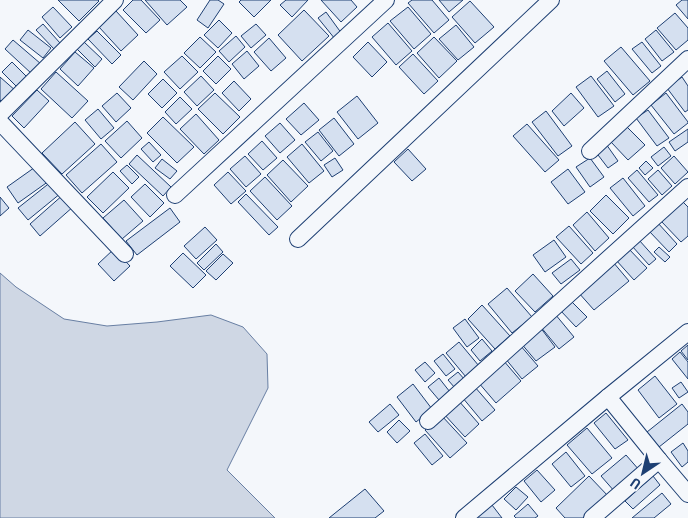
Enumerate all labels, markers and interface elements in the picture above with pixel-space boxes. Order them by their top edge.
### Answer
north arrow [618,448,668,498]
text: U [627,474,644,494]

